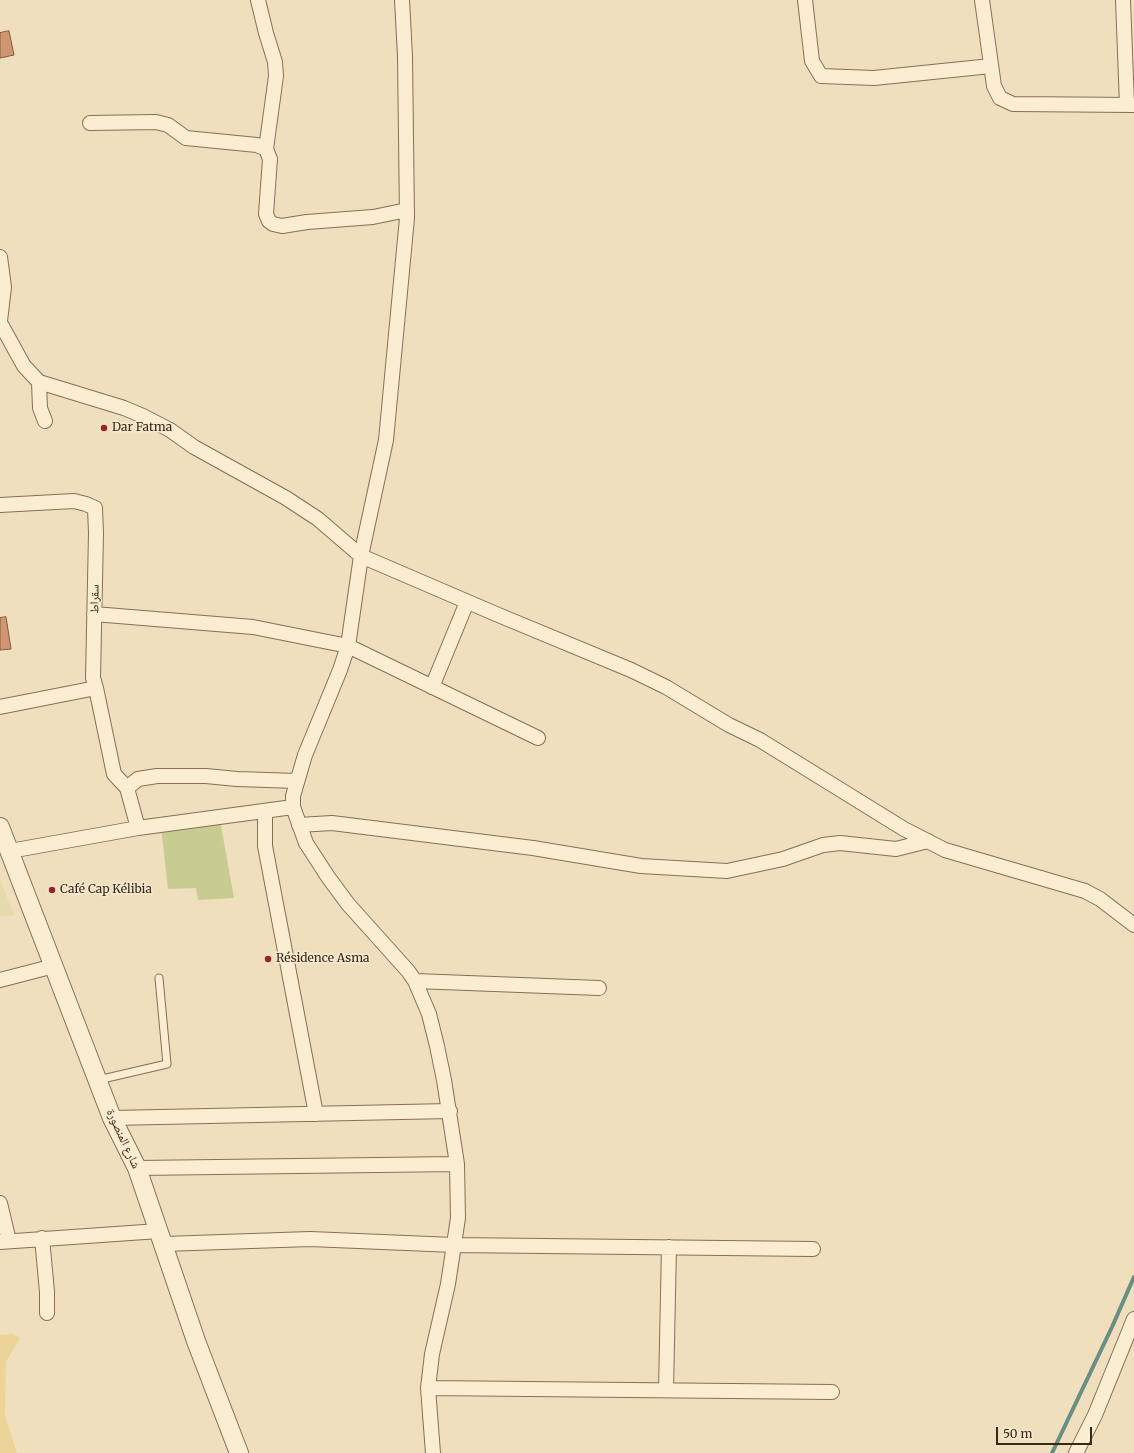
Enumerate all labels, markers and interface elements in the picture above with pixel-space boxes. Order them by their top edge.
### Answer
place label: Dar Fatma [112,421,172,435]
marker: Dar Fatma [99,423,109,433]
street label: سقراط [88,584,102,614]
place label: Café Cap Kélibia [60,883,152,897]
marker: Café Cap Kélibia [47,885,57,895]
place label: Résidence Asma [276,952,369,966]
marker: Résidence Asma [263,954,273,964]
street label: شارع المنصورة [103,1107,143,1171]
scale bar [998,1419,1094,1445]
text: 50 m [1003,1426,1032,1441]

